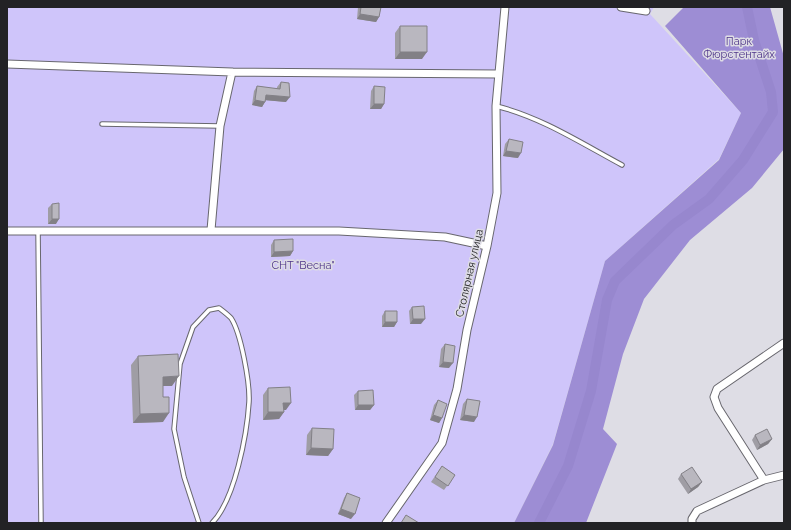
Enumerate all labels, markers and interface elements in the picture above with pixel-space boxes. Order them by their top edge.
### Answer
park label: Парк Фюрстентайх [703,35,775,61]
street label: Столярная улица [453,228,486,318]
park label: СНТ "Весна" [271,259,335,272]

